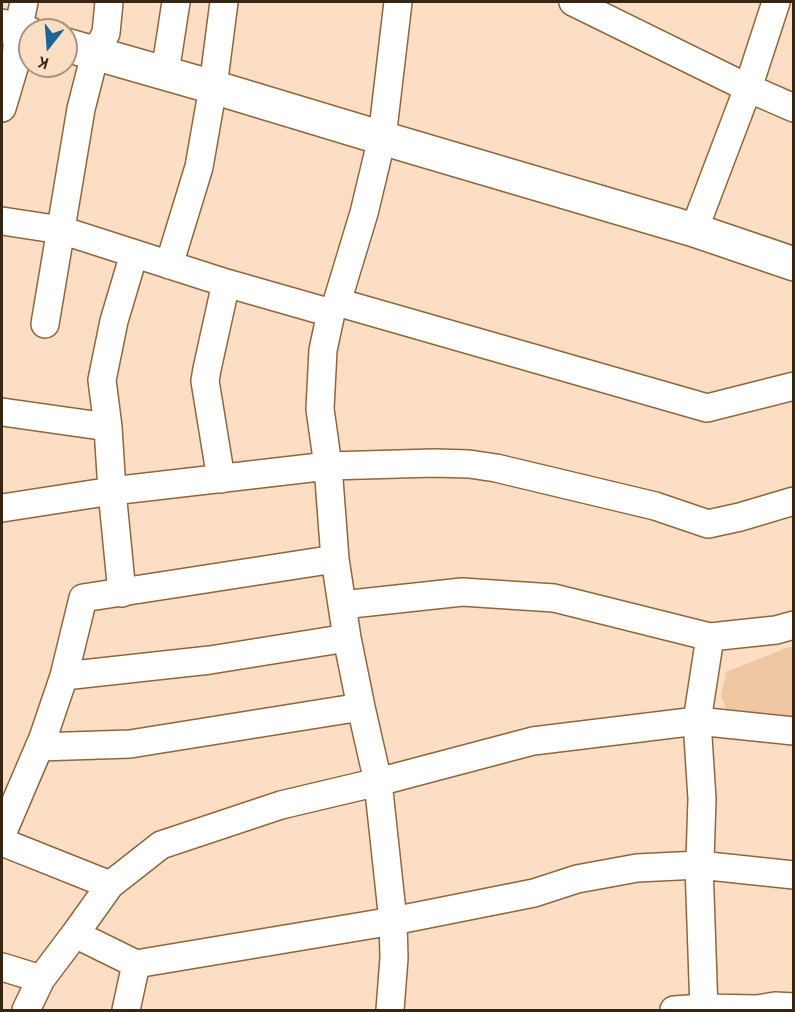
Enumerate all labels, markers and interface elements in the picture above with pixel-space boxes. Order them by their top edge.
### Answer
north arrow [18,18,78,78]
text: K [36,51,51,75]

